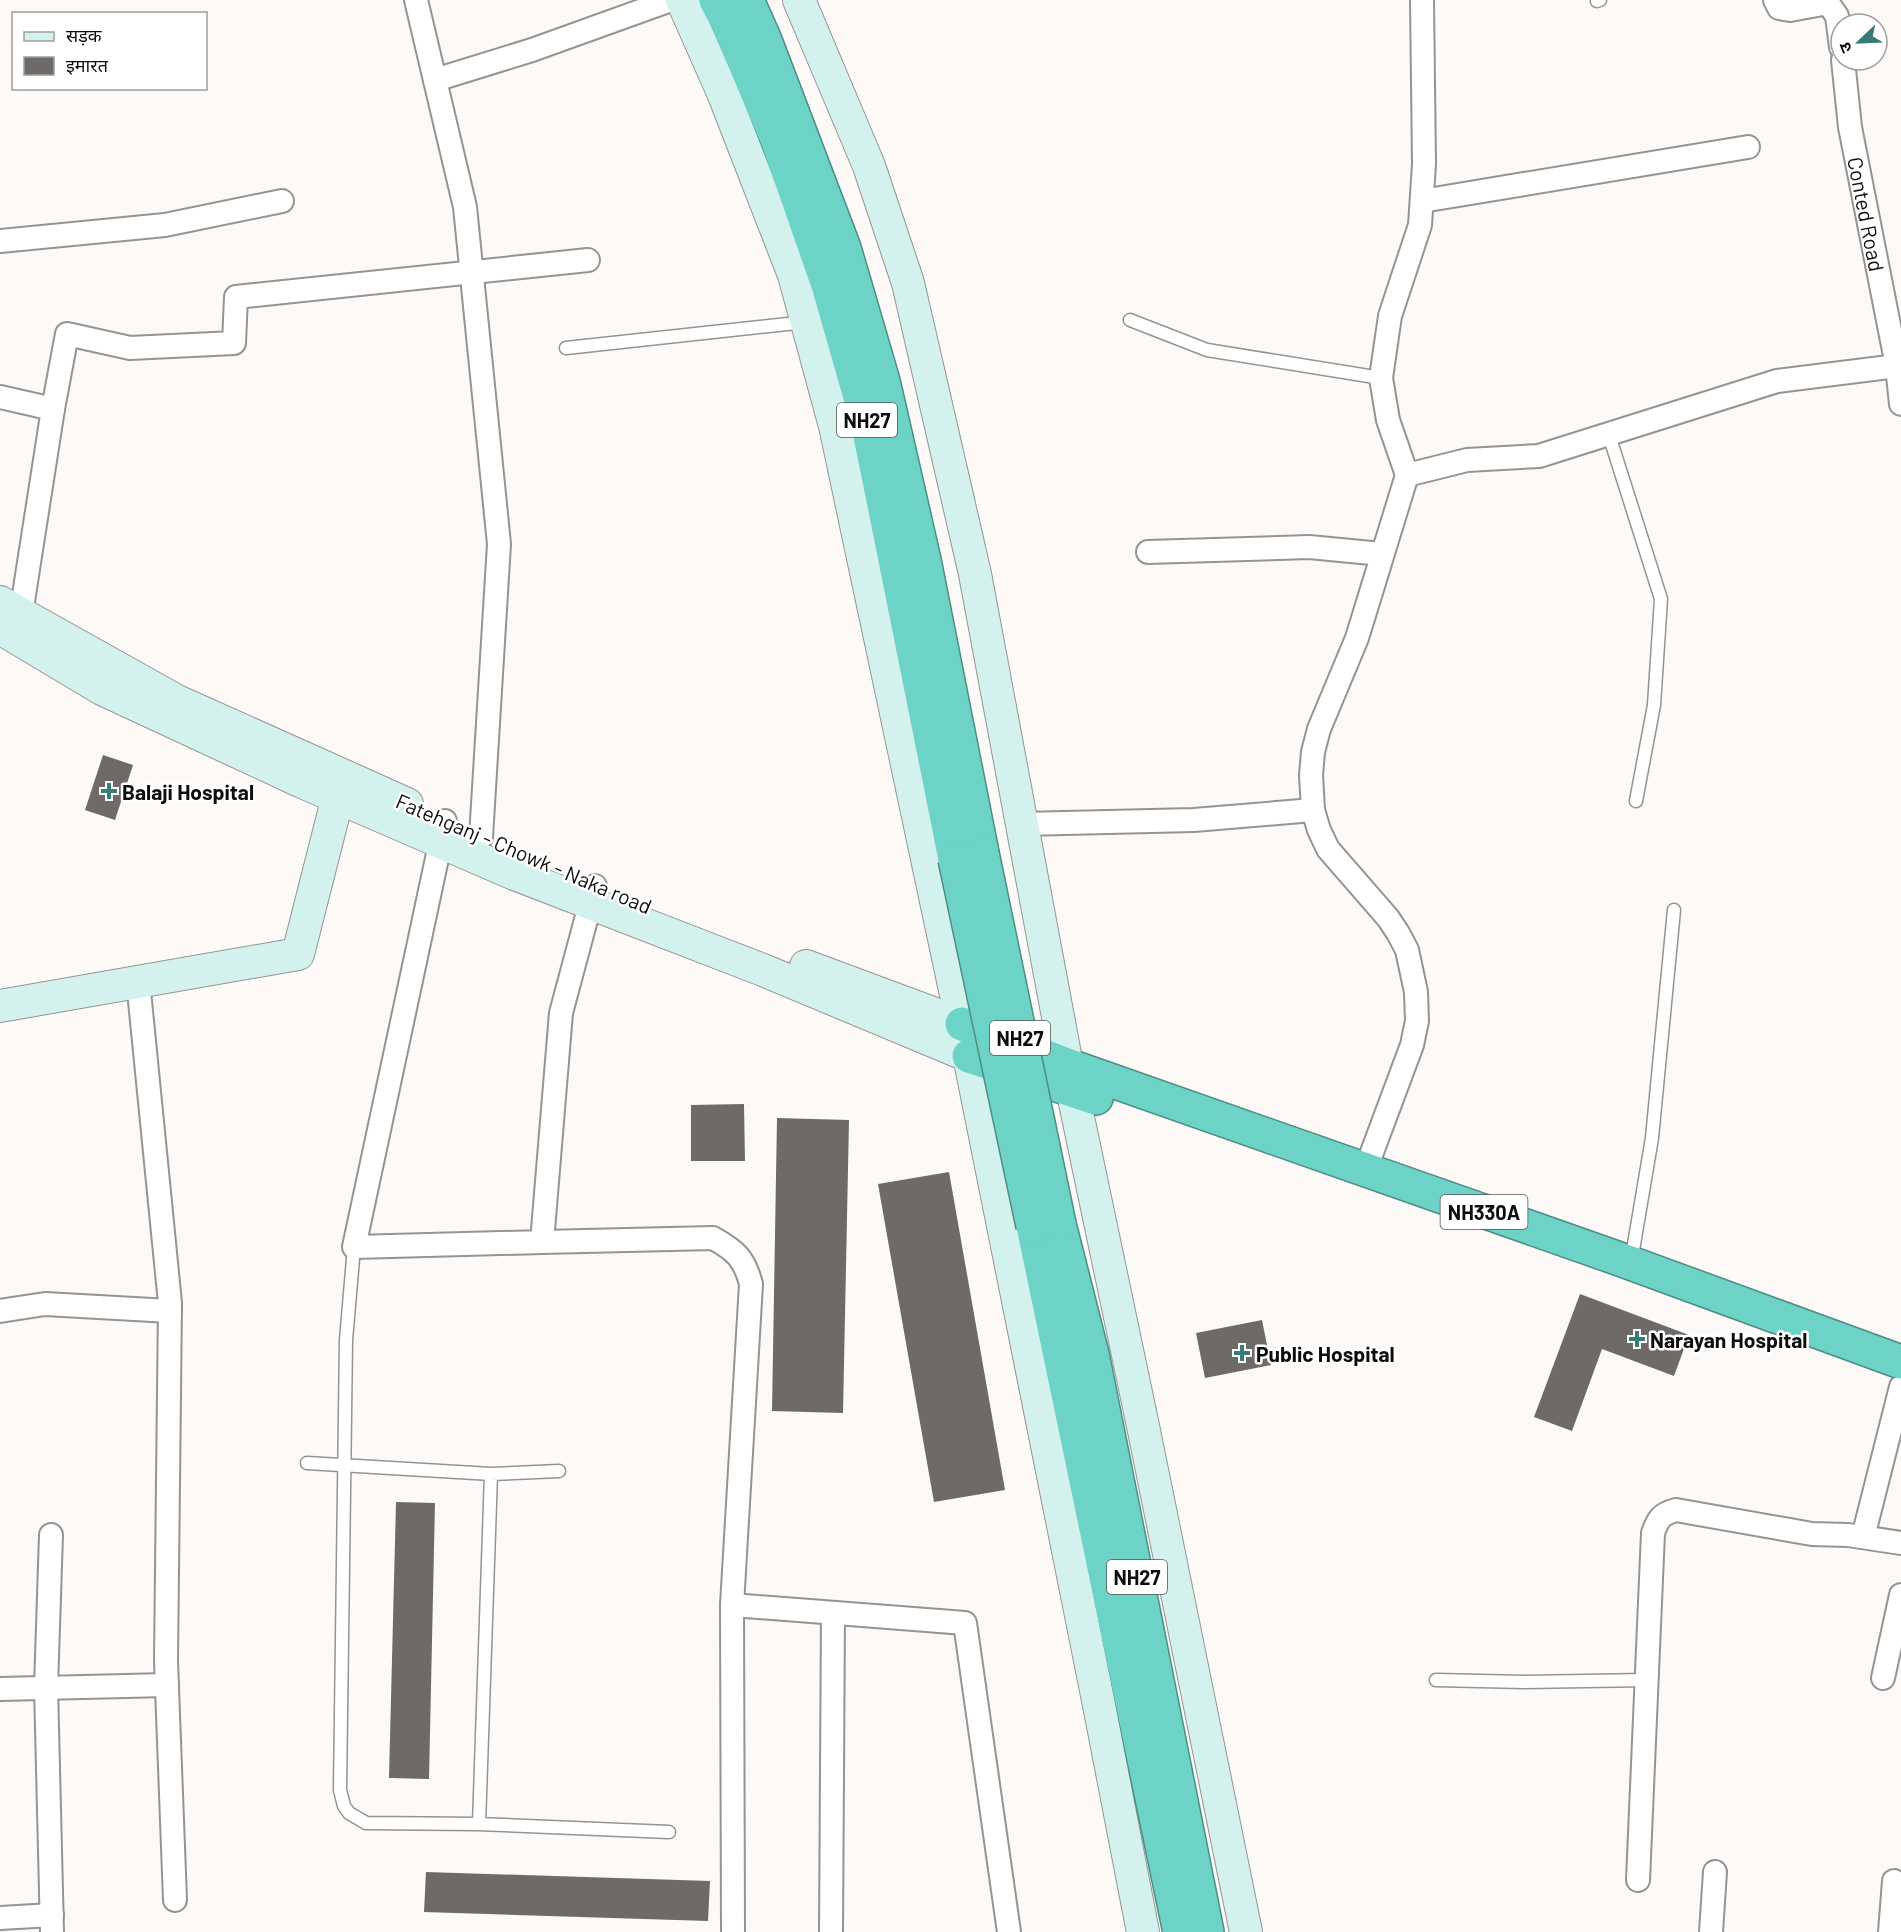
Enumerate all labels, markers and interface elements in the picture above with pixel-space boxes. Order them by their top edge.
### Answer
legend [12,12,207,90]
north arrow [1829,12,1889,72]
text: सड़क [66,24,103,46]
text: उ [1834,39,1855,56]
text: इमारत [66,54,109,76]
street label: Conted Road [1844,155,1891,273]
road number: NH27 [837,403,897,437]
place label: Balaji Hospital [122,779,254,804]
marker: Balaji Hospital [100,782,118,800]
street label: Fatehganj - Chowk - Naka road [392,788,656,918]
road number: NH27 [990,1021,1050,1055]
road number: NH330A [1440,1195,1528,1229]
place label: Narayan Hospital [1650,1327,1807,1352]
marker: Narayan Hospital [1628,1330,1646,1348]
place label: Public Hospital [1256,1341,1395,1366]
marker: Public Hospital [1233,1344,1251,1362]
road number: NH27 [1107,1560,1167,1594]

